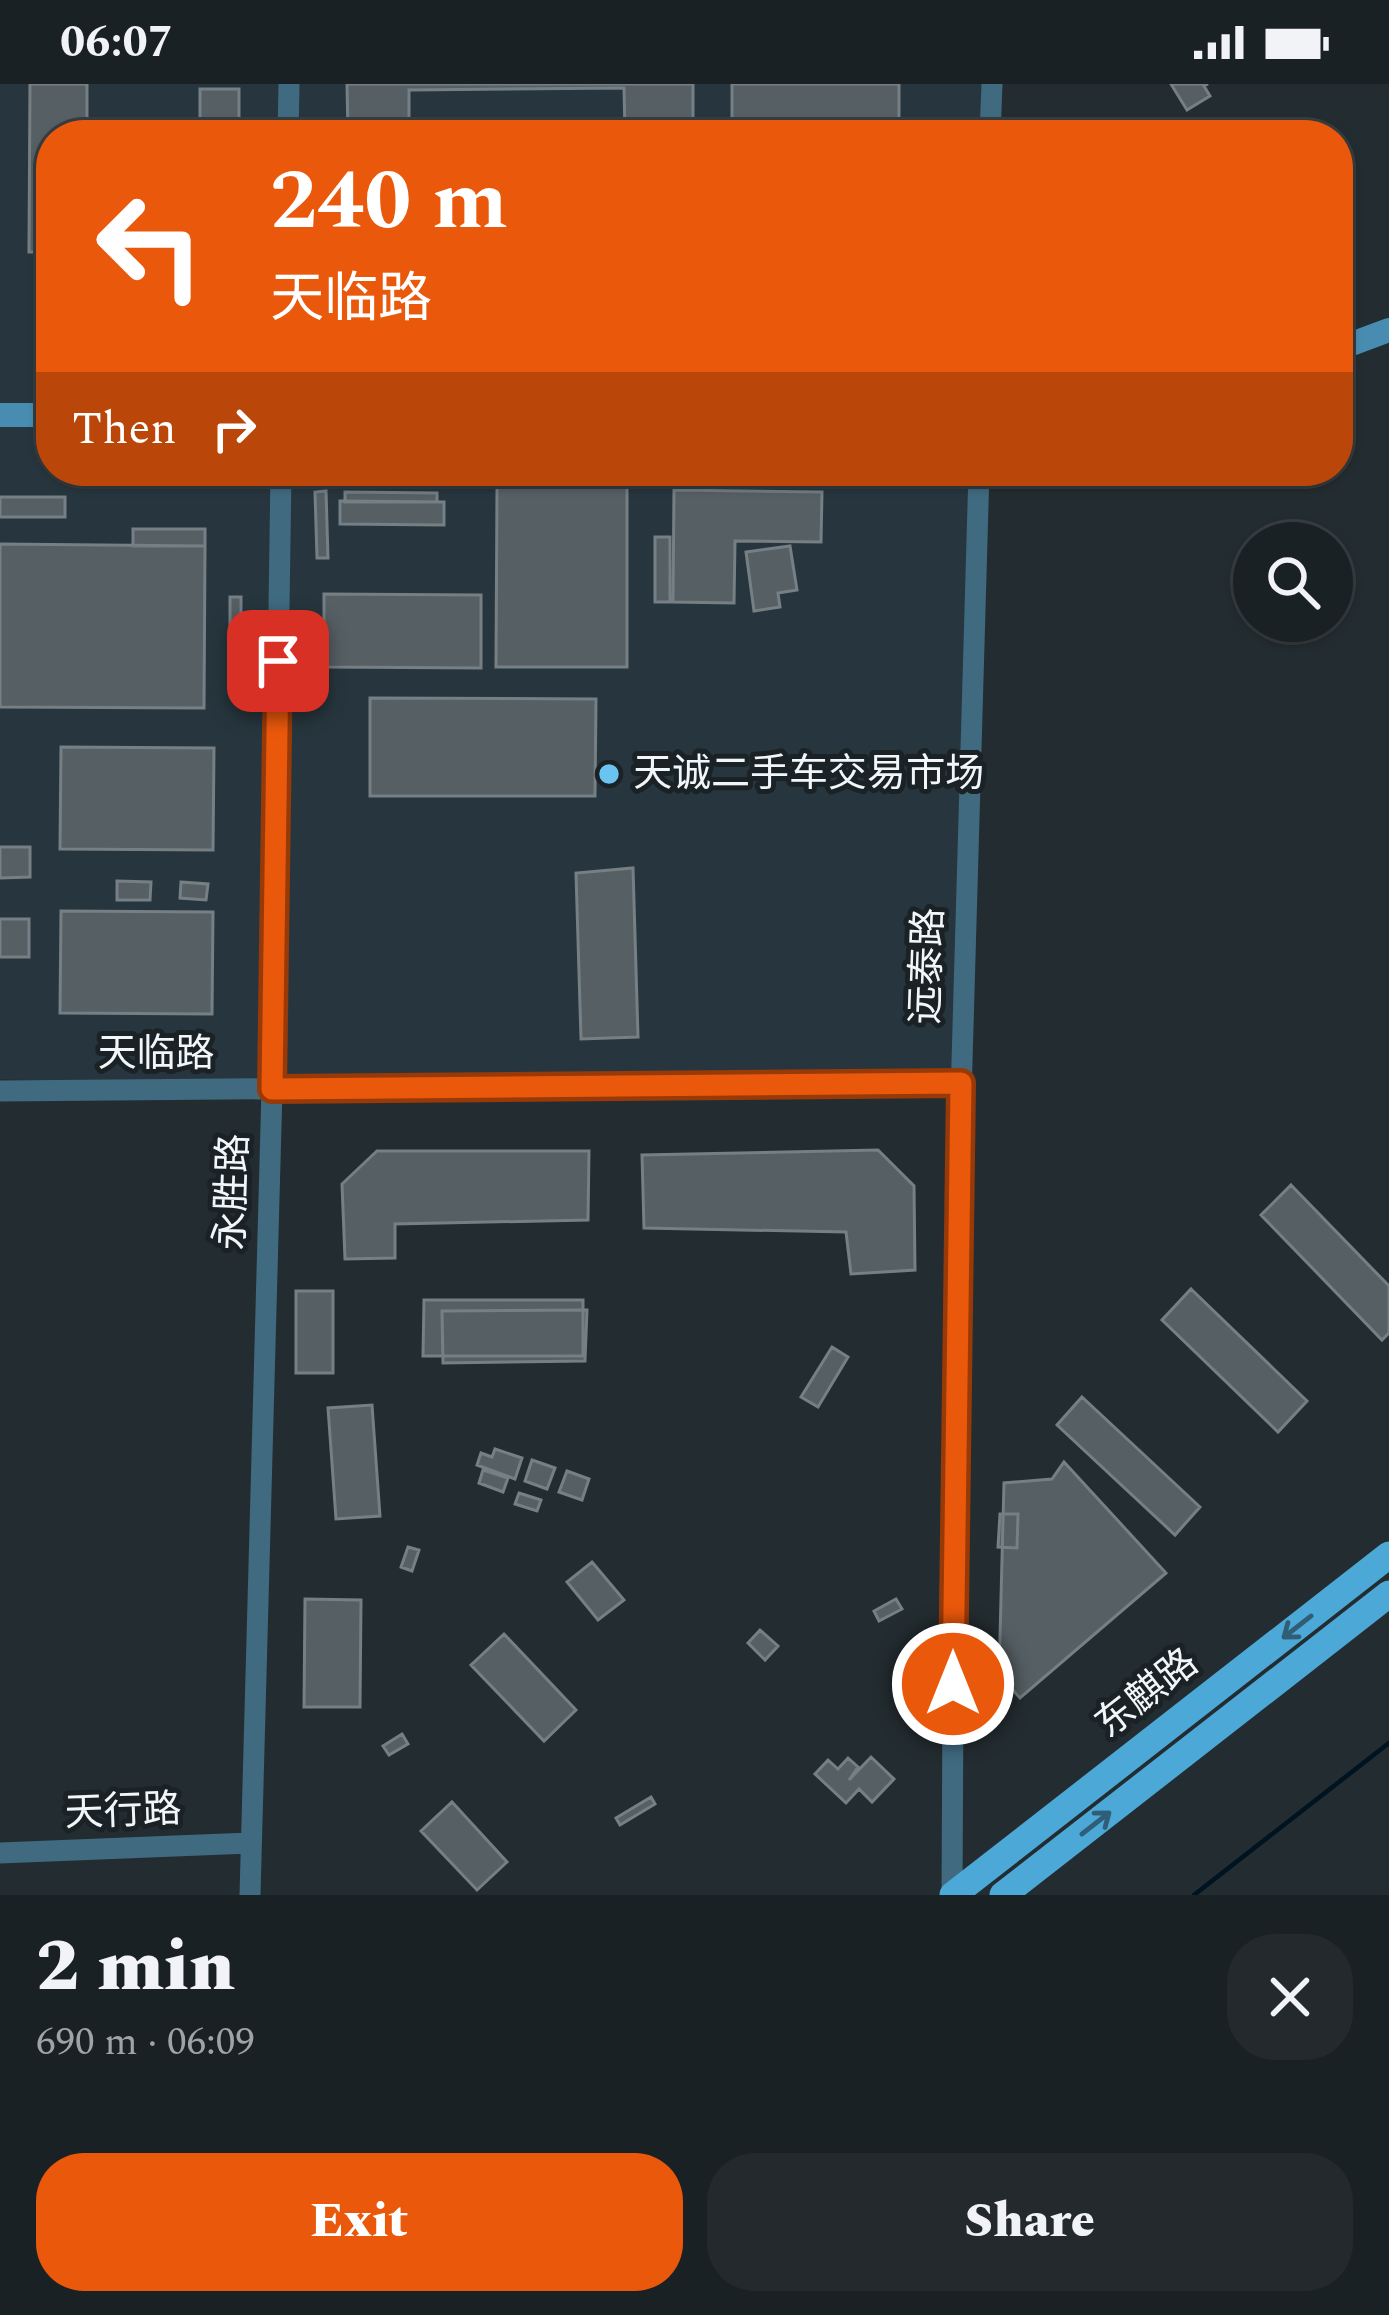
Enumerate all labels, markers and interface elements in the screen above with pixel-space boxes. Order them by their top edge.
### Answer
text: 06:07 [60,8,173,77]
text: 240 m [270,138,508,266]
icon: left [72,168,228,324]
text: 天临路 [270,259,432,341]
text: Then [72,395,177,464]
icon: right [201,396,267,462]
map controls [1233,522,1353,642]
button: search [1233,522,1353,642]
pin [227,610,329,712]
icon: arrive [245,628,311,694]
place label: 天诚二手车交易市场 [633,745,984,804]
marker: 天诚二手车交易市场 [596,761,622,787]
street label: 远泰路 [896,906,960,1026]
street label: 天临路 [97,1025,215,1084]
street label: 永胜路 [201,1132,265,1252]
one-way arrow [1281,1613,1313,1640]
position arrow [890,1621,1016,1747]
street label: 东麒路 [1083,1635,1211,1753]
street label: 天行路 [63,1780,183,1844]
one-way arrow [1079,1810,1111,1837]
text: 2 min [36,1913,235,2022]
button: close [1227,1934,1353,2060]
text: 690 m · 06:09 [36,2013,255,2072]
button: Exit [36,2153,683,2291]
button: Share [707,2153,1353,2291]

